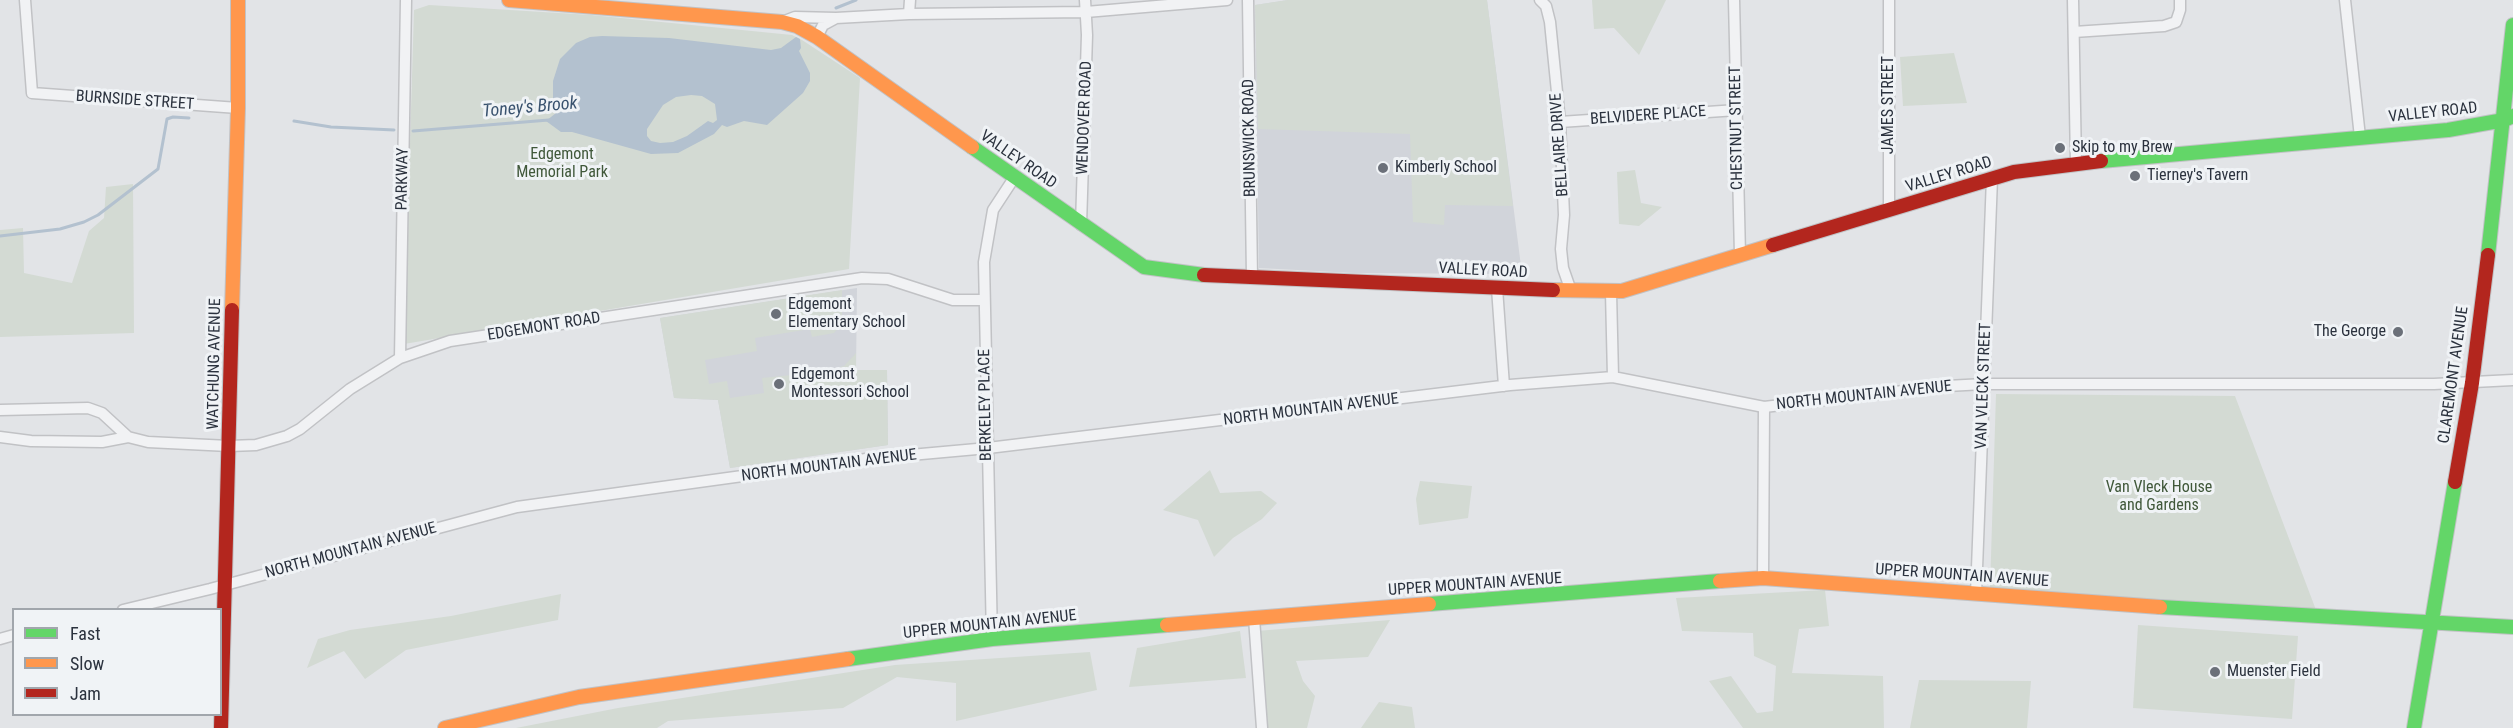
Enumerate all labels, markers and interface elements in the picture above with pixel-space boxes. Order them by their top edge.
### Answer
street label: JAMES STREET [1879,56,1899,154]
street label: WENDOVER ROAD [1073,61,1097,175]
street label: CHESTNUT STREET [1726,66,1748,190]
street label: BRUNSWICK ROAD [1239,79,1261,197]
street label: BURNSIDE STREET [75,87,195,115]
street label: BELLAIRE DRIVE [1547,92,1573,198]
water label: Toney's Brook [482,93,578,123]
street label: VALLEY ROAD [2388,99,2478,127]
street label: BELVIDERE PLACE [1590,102,1706,130]
street label: VALLEY ROAD [976,127,1060,193]
place label: Skip to my Brew [2072,138,2173,158]
marker: Skip to my Brew [2053,141,2067,155]
park label: Edgemont Memorial Park [516,145,608,183]
street label: PARKWAY [393,147,413,211]
street label: VALLEY ROAD [1904,153,1994,197]
place label: Kimberly School [1395,158,1497,178]
marker: Kimberly School [1376,161,1390,175]
place label: Tierney's Tavern [2147,166,2248,186]
marker: Tierney's Tavern [2128,169,2142,183]
street label: VALLEY ROAD [1438,259,1528,283]
place label: Edgemont Elementary School [788,295,905,333]
street label: WATCHUNG AVENUE [204,298,226,430]
street label: CLAREMONT AVENUE [2435,305,2473,445]
marker: Edgemont Elementary School [769,307,783,321]
street label: EDGEMONT ROAD [486,309,602,345]
street label: VAN VLECK STREET [1972,322,1996,450]
place label: The George [2314,322,2386,342]
marker: The George [2391,325,2405,339]
street label: BERKELEY PLACE [975,349,997,461]
place label: Edgemont Montessori School [791,365,909,403]
marker: Edgemont Montessori School [772,377,786,391]
street label: NORTH MOUNTAIN AVENUE [1775,377,1953,415]
street label: NORTH MOUNTAIN AVENUE [1222,390,1400,430]
street label: NORTH MOUNTAIN AVENUE [740,446,918,486]
park label: Van Vleck House and Gardens [2106,478,2212,516]
street label: NORTH MOUNTAIN AVENUE [263,519,439,583]
street label: UPPER MOUNTAIN AVENUE [1875,560,2049,592]
street label: UPPER MOUNTAIN AVENUE [1388,569,1562,601]
street label: UPPER MOUNTAIN AVENUE [902,606,1078,644]
legend [12,608,222,716]
text: Fast [70,623,101,644]
text: Slow [70,653,104,674]
place label: Muenster Field [2227,662,2321,682]
marker: Muenster Field [2208,665,2222,679]
text: Jam [70,683,101,704]

